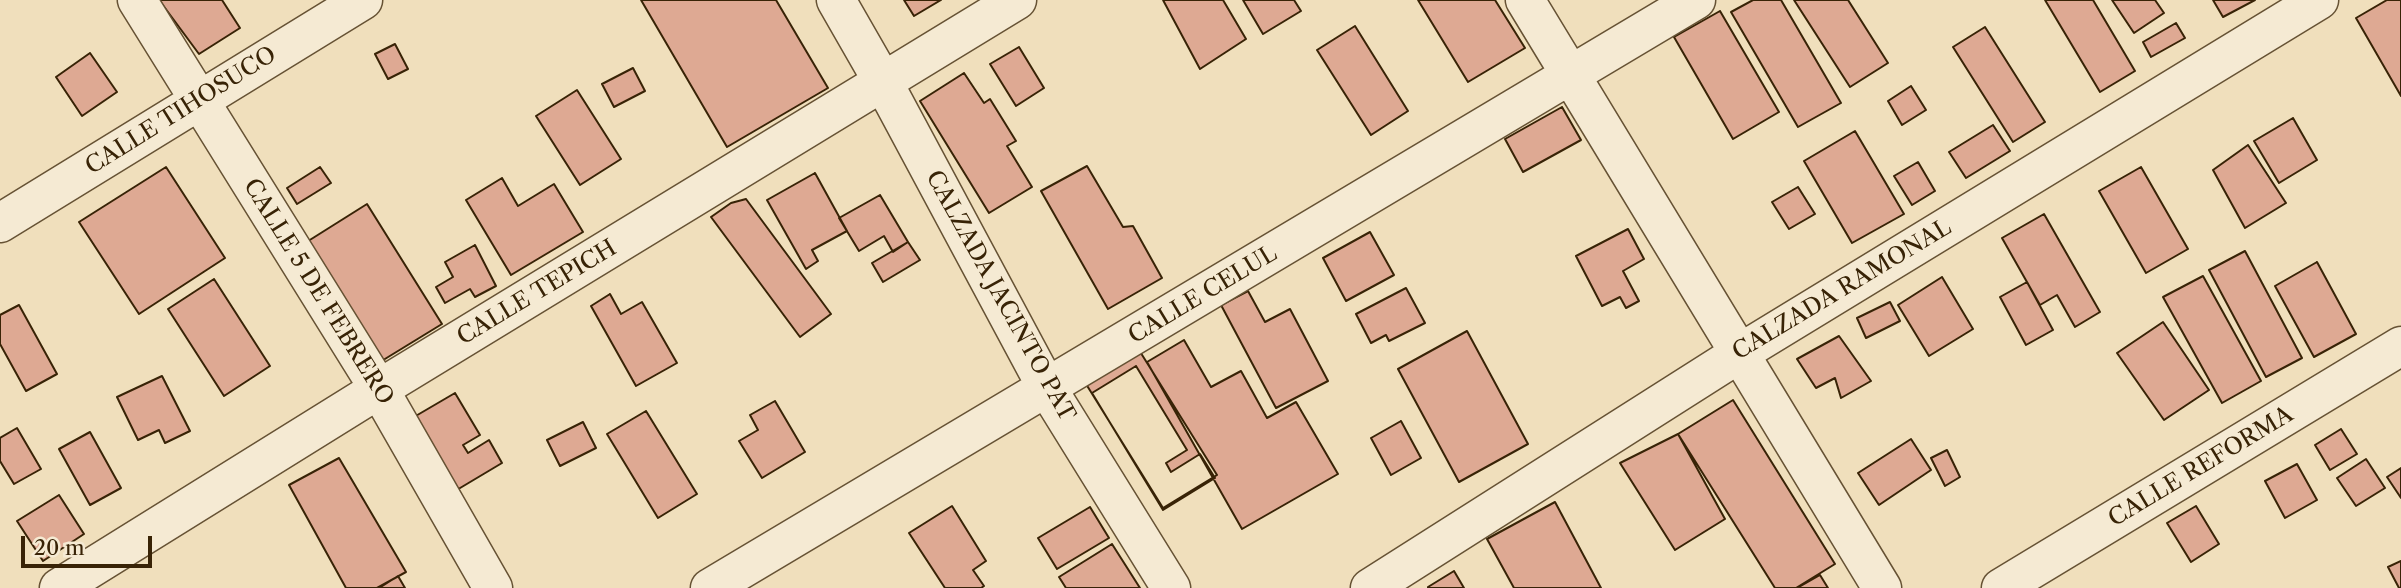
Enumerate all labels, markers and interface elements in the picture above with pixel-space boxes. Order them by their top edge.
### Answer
street label: CALLE TIHOSUCO [81,41,281,181]
street label: CALZADA JACINTO PAT [919,166,1081,426]
street label: CALLE 5 DE FEBRERO [237,174,399,410]
street label: CALZADA RAMONAL [1728,214,1956,366]
street label: CALLE TEPICH [452,235,622,351]
street label: CALLE CELUL [1124,240,1282,350]
street label: CALLE REFORMA [2104,401,2298,533]
scale bar [24,522,156,566]
text: 20 m [34,535,85,560]

